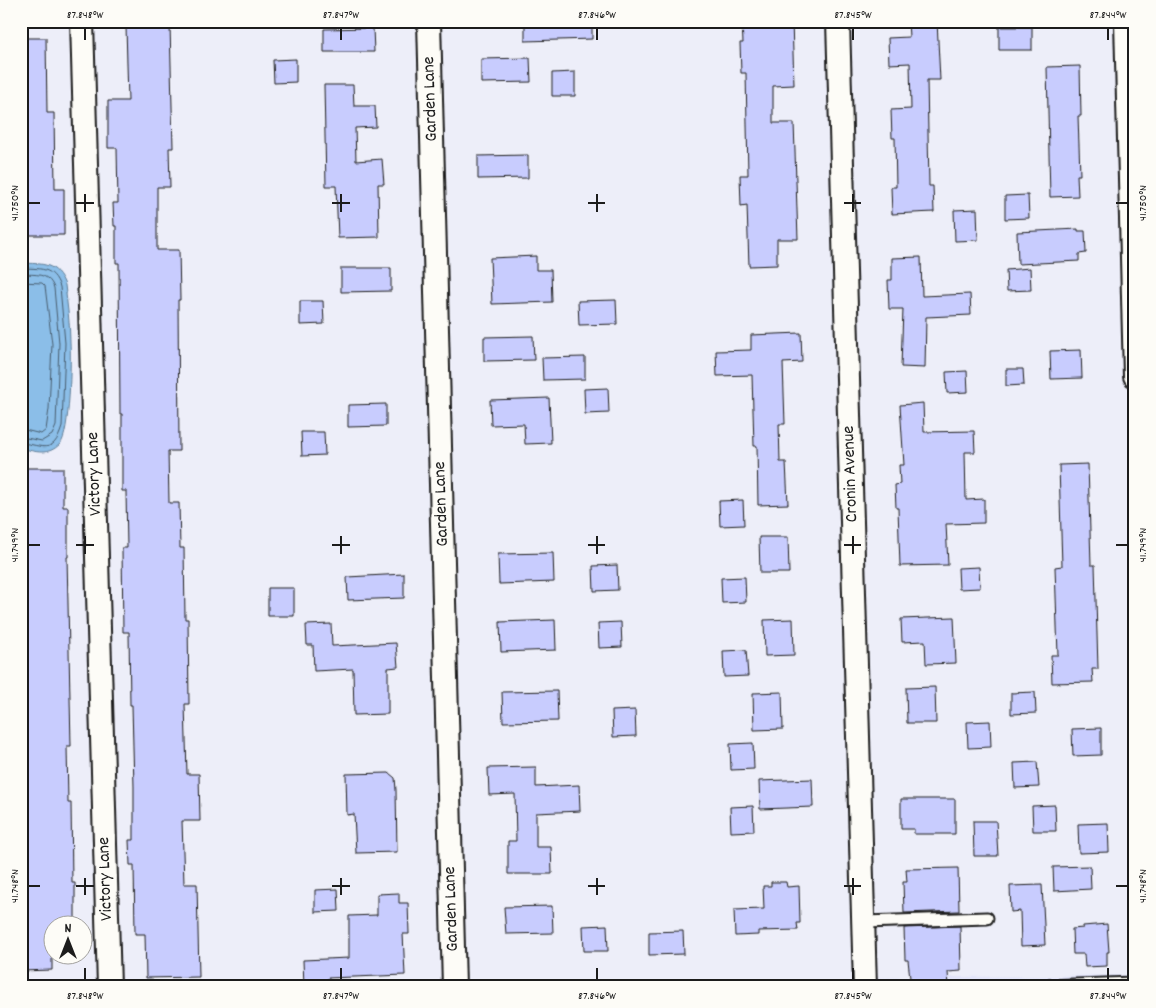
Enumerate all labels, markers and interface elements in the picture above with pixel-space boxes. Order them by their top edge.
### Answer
text: 87.848°W [67,7,103,24]
text: 87.847°W [323,7,359,24]
text: 87.846°W [578,7,616,24]
text: 87.845°W [834,7,872,24]
text: 87.844°W [1090,7,1127,24]
street label: Garden Lane [417,56,445,142]
text: 41.750°N [7,185,24,221]
text: 41.750°N [1135,185,1152,221]
street label: Cronin Avenue [837,425,865,523]
street label: Victory Lane [81,432,109,516]
street label: Garden Lane [428,461,456,547]
text: 41.749°N [7,528,24,562]
text: 41.749°N [1135,528,1152,562]
street label: Victory Lane [92,837,120,921]
street label: Garden Lane [438,866,466,952]
text: 41.748°N [7,869,24,903]
text: 41.748°N [1135,869,1152,903]
north arrow [42,916,92,966]
text: N [65,919,72,939]
text: 87.848°W [67,988,103,1005]
text: 87.847°W [323,988,359,1005]
text: 87.846°W [578,988,616,1005]
text: 87.845°W [834,988,872,1005]
text: 87.844°W [1090,988,1127,1005]

